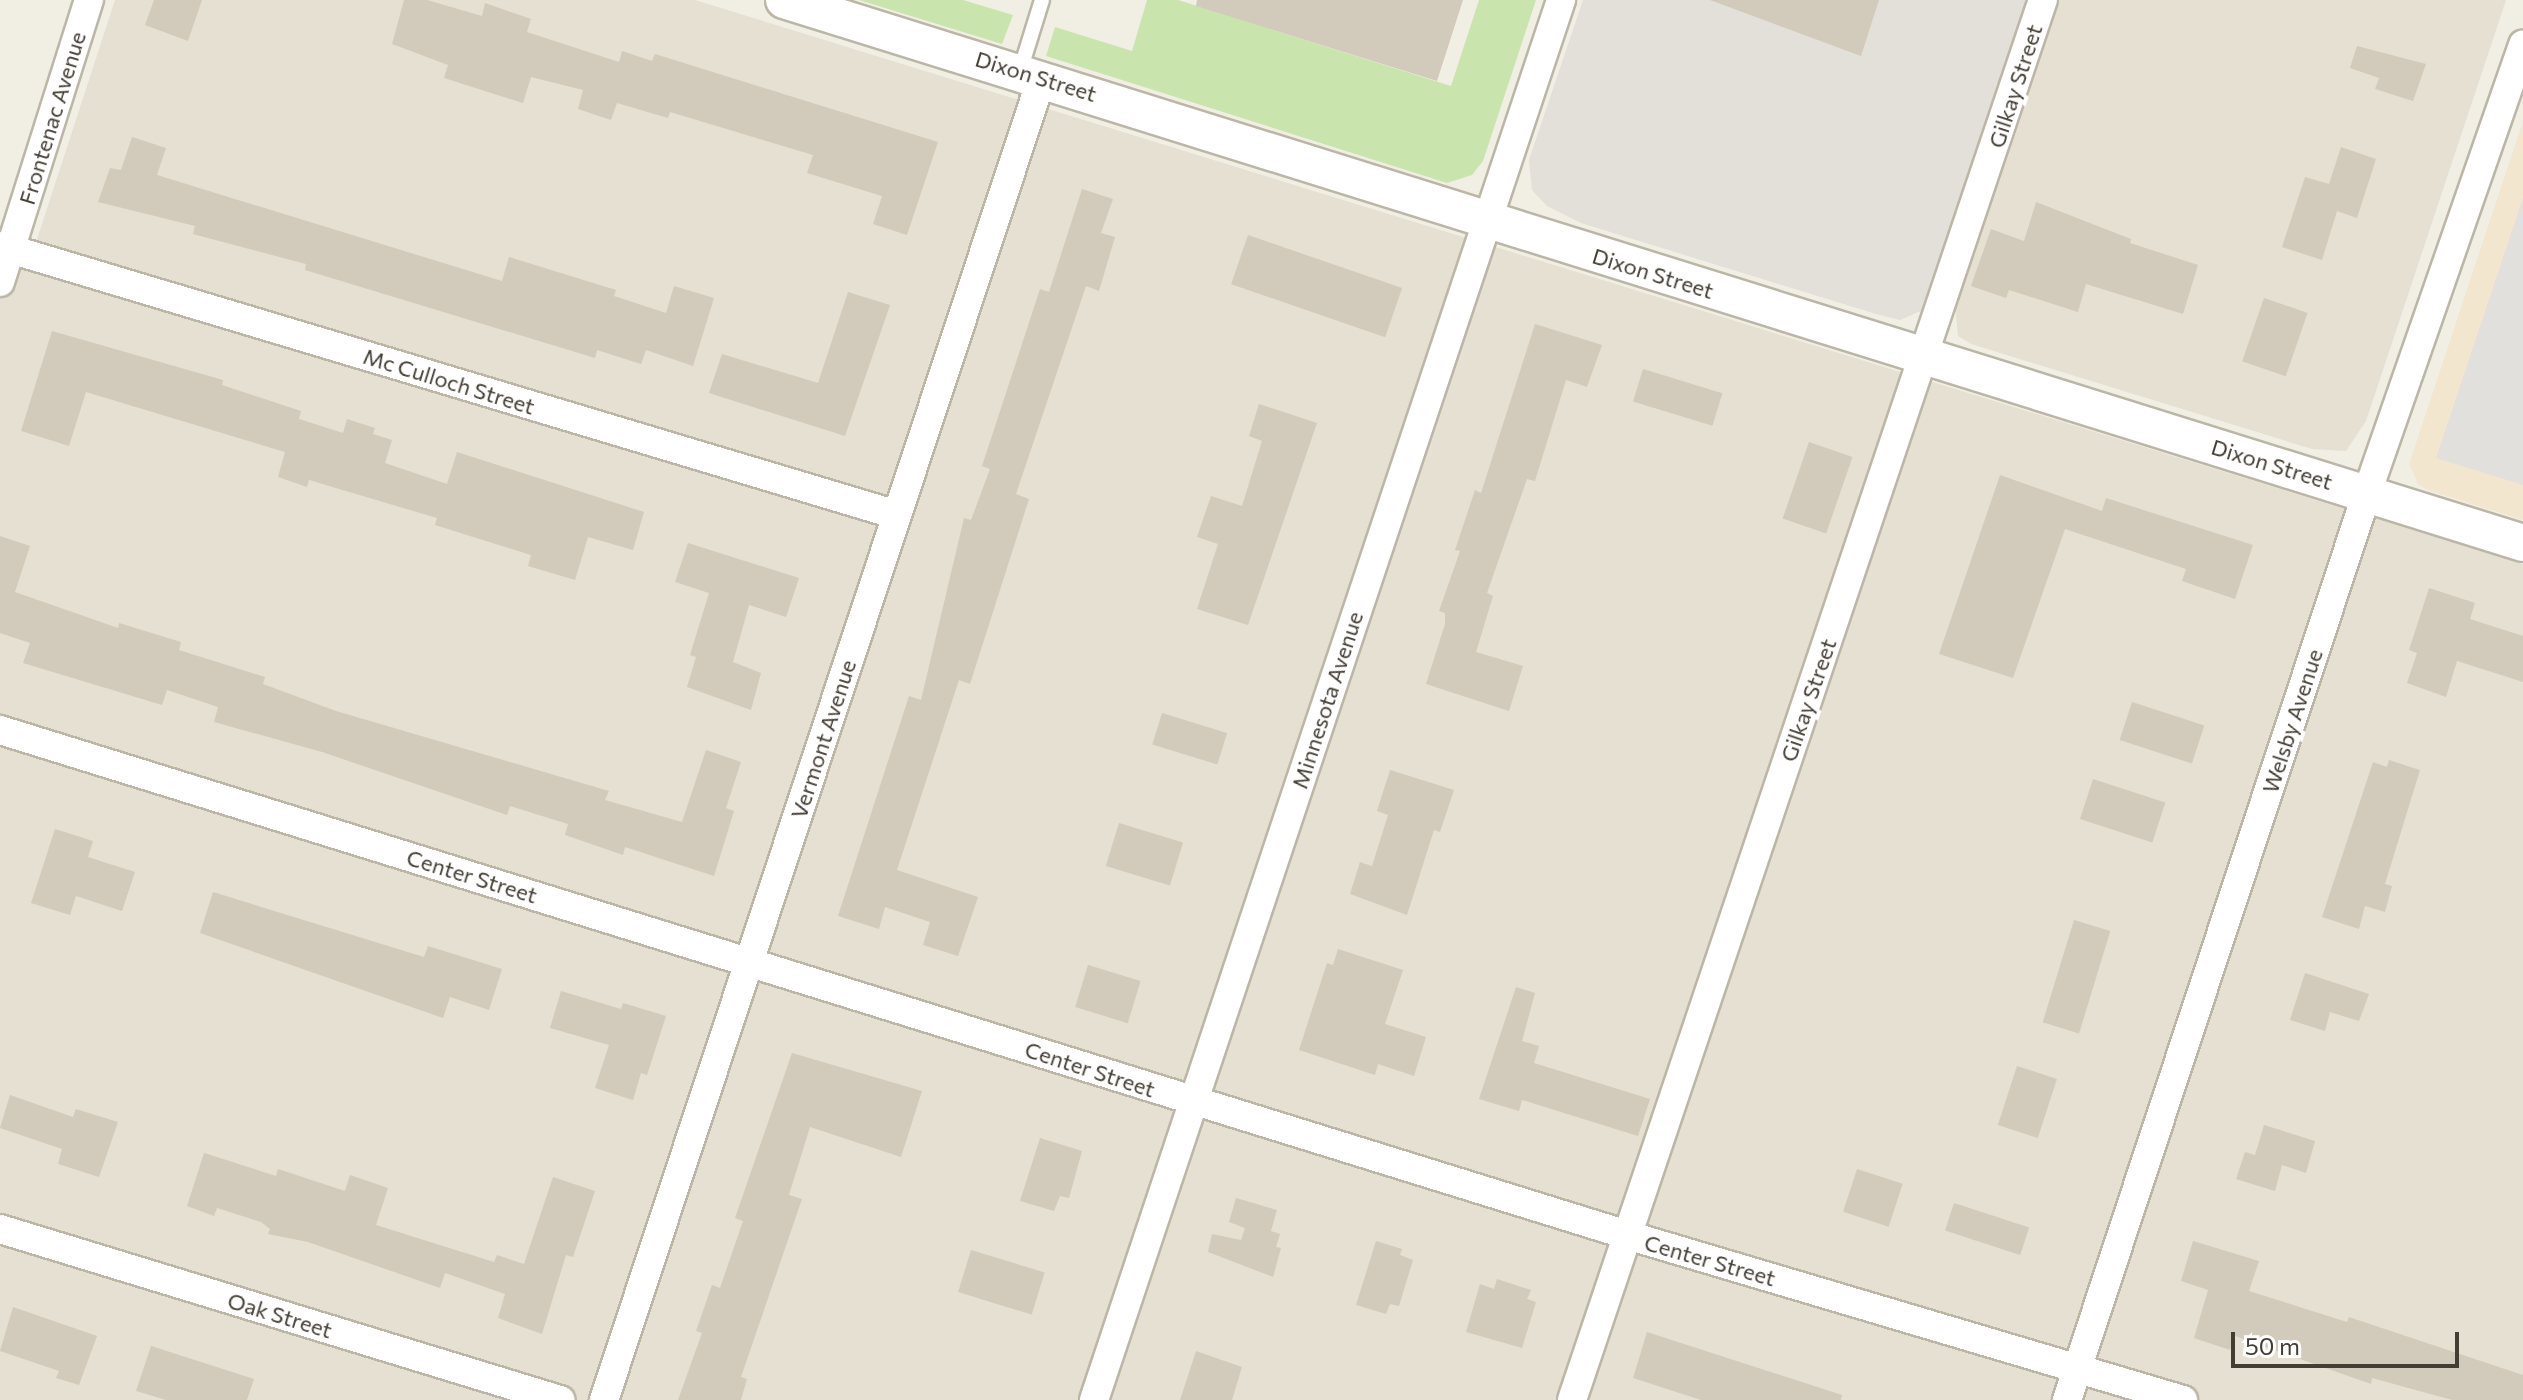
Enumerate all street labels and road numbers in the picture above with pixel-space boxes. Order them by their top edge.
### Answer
street label: Gilkay Street [1983,21,2047,151]
street label: Frontenac Avenue [13,28,91,208]
street label: Dixon Street [972,45,1100,107]
street label: Dixon Street [1589,242,1717,304]
street label: Mc Culloch Street [360,342,538,420]
street label: Dixon Street [2208,433,2336,495]
street label: Minnesota Avenue [1286,608,1368,792]
street label: Gilkay Street [1775,635,1841,765]
street label: Welsby Avenue [2256,646,2328,796]
street label: Vermont Avenue [785,656,861,822]
street label: Center Street [404,844,540,908]
street label: Center Street [1022,1036,1158,1102]
street label: Center Street [1642,1229,1778,1291]
street label: Oak Street [225,1287,335,1343]

